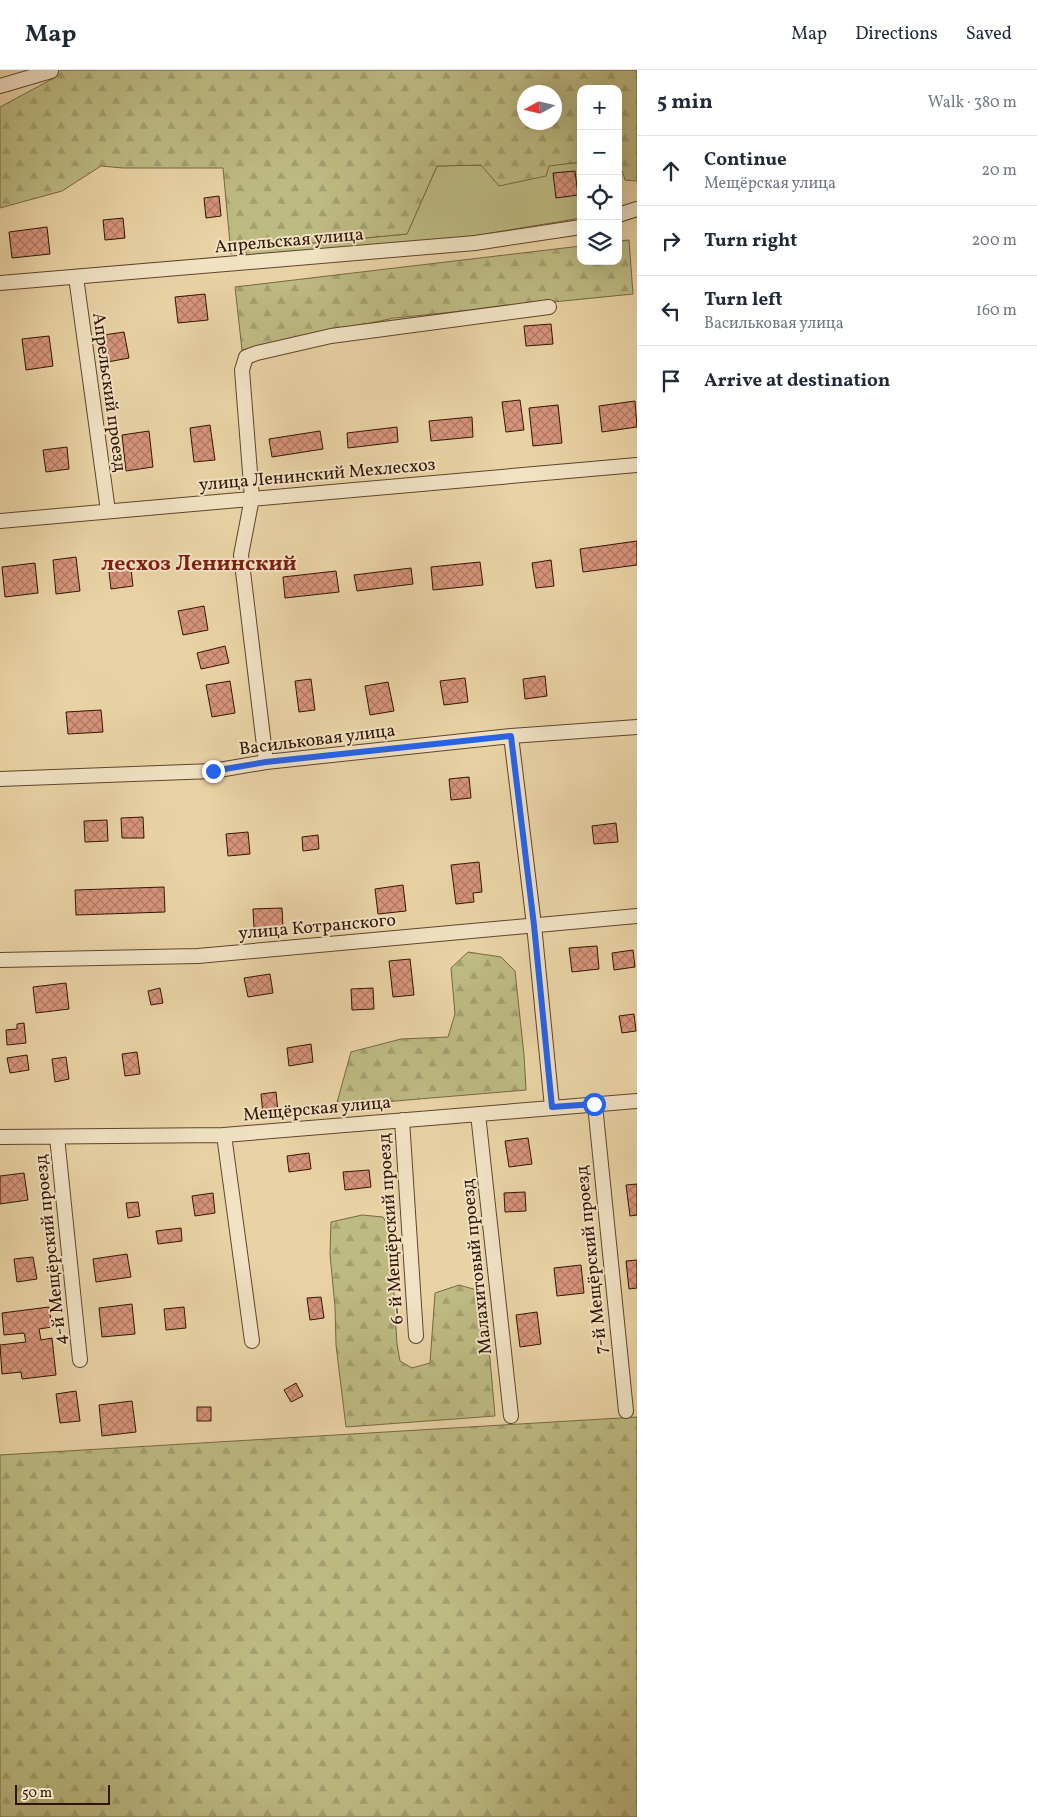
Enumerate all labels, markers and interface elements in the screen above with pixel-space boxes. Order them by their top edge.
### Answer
text: Map [25,18,76,52]
text: Map [791,22,827,47]
text: Directions [855,22,938,47]
text: Saved [966,22,1012,47]
north arrow [517,85,562,130]
map controls [577,85,622,265]
button: + [577,85,622,130]
text: 5 min [657,88,713,117]
text: Walk · 380 m [928,92,1017,114]
button: − [577,130,622,175]
text: Continue [704,147,787,173]
icon: ahead [657,157,685,185]
text: 20 m [982,160,1017,182]
text: Мещёрская улица [704,173,836,195]
button: locate [577,175,622,220]
button: layers [577,220,622,265]
street label: Апрельская улица [213,223,365,260]
icon: right [657,227,685,255]
text: Turn right [704,228,797,254]
text: 200 m [972,230,1017,252]
text: Turn left [704,287,783,313]
icon: left [657,297,685,325]
text: 160 m [976,300,1017,322]
street label: Апрельский проезд [85,311,132,473]
text: Васильковая улица [704,313,844,335]
icon: arrive [657,367,685,395]
text: Arrive at destination [704,368,890,394]
street label: улица Ленинский Мехлесхоз [198,453,437,498]
district label: лесхоз Ленинский [101,549,297,580]
street label: Васильковая улица [238,718,397,762]
route end [202,760,225,783]
street label: улица Котранского [237,908,397,947]
street label: Мещёрская улица [242,1091,392,1128]
route start [583,1093,606,1116]
street label: 6-й Мещёрский проезд [372,1133,411,1325]
street label: 4-й Мещёрский проезд [29,1153,74,1346]
street label: 7-й Мещёрский проезд [570,1164,615,1355]
street label: Малахитовый проезд [456,1178,499,1356]
scale bar [15,1782,110,1805]
text: 50 m [22,1784,52,1803]

